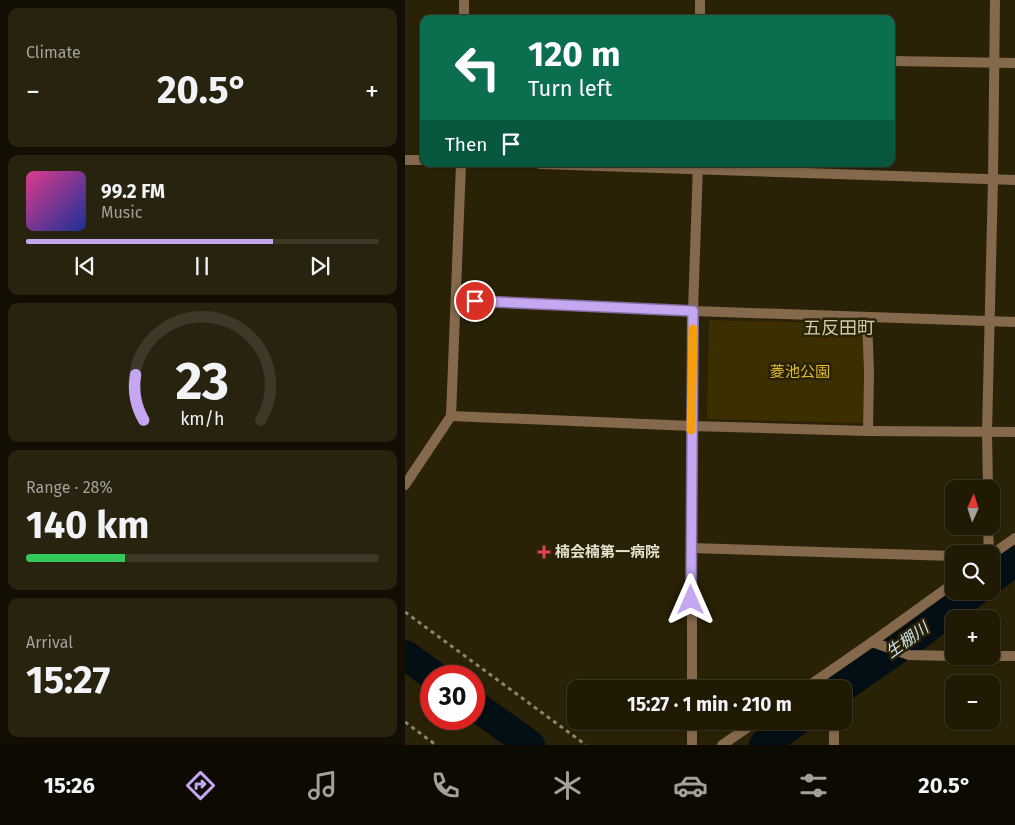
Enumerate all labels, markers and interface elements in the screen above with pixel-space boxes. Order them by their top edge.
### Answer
text: 120 m [528,33,621,75]
icon: left [445,35,510,100]
text: Climate [26,43,81,62]
text: 20.5° [157,67,248,113]
text: − [26,75,40,108]
text: + [365,75,379,108]
text: Turn left [528,75,612,102]
icon: arrive [497,130,525,158]
text: Then [445,133,487,156]
text: 99.2 FM [101,180,165,203]
text: Music [101,203,142,222]
icon: previous [71,252,99,280]
icon: pause [188,252,216,280]
icon: next [306,252,334,280]
pin [454,280,496,322]
icon: arrive [461,287,489,315]
district label: 五反田町 [803,317,875,339]
text: 23 [176,350,229,413]
park label: 菱池公園 [770,363,830,381]
text: km/h [180,408,225,430]
text: Range · 28% [26,478,113,497]
north arrow [945,480,1000,535]
map controls [945,480,1000,730]
text: 140 km [26,502,149,548]
place label: 楠会楠第一病院 [555,543,660,561]
marker: 楠会楠第一病院 [537,545,551,559]
button: search [945,545,1000,600]
position arrow [664,573,716,625]
button: + [945,610,1000,665]
water label: 生棚川 [882,617,934,662]
text: Arrival [26,633,73,652]
text: 15:27 [26,657,110,703]
speed limit sign: 30 [420,665,485,730]
button: − [945,675,1000,730]
text: 15:27 · 1 min · 210 m [627,693,792,716]
icon: directions [183,768,218,803]
icon: music [305,768,340,803]
icon: phone [428,768,463,803]
icon: climate [550,768,585,803]
icon: car [673,768,708,803]
icon: filters [796,768,831,803]
text: 15:26 [44,772,95,799]
text: 20.5° [918,772,971,799]

